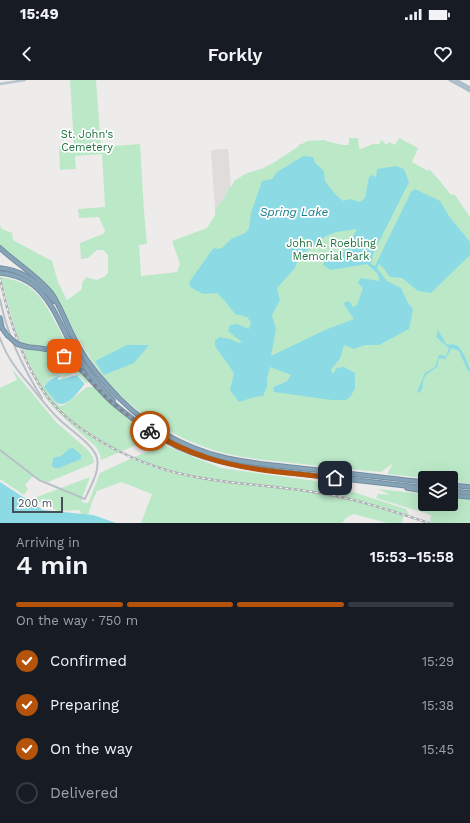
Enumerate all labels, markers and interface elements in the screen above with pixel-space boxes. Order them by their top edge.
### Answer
text: 15:49 [20,5,59,23]
icon: back [16,43,38,65]
icon: heart [432,43,454,65]
text: Forkly [208,44,262,65]
park label: St. John's Cemetery [61,128,113,154]
water label: Spring Lake [260,205,328,219]
park label: John A. Roebling Memorial Park [286,237,376,263]
pin [47,339,81,373]
icon: bag [53,345,75,367]
courier [130,411,170,451]
icon: bike [139,420,161,442]
pin [318,461,352,495]
icon: home [324,467,346,489]
map controls [418,471,458,511]
button: layers [418,471,458,511]
scale bar [12,495,63,514]
text: 200 m [18,497,52,510]
text: Arriving in [16,535,80,550]
text: 15:53–15:58 [370,548,454,566]
text: 4 min [16,550,88,580]
text: On the way · 750 m [16,613,138,628]
icon: check [16,650,38,672]
text: Confirmed [50,652,127,670]
text: 15:29 [422,654,454,669]
icon: check [16,694,38,716]
text: Preparing [50,696,119,714]
text: 15:38 [422,698,454,713]
icon: check [16,738,38,760]
text: On the way [50,740,132,758]
text: 15:45 [422,742,454,757]
text: Delivered [50,784,118,802]

